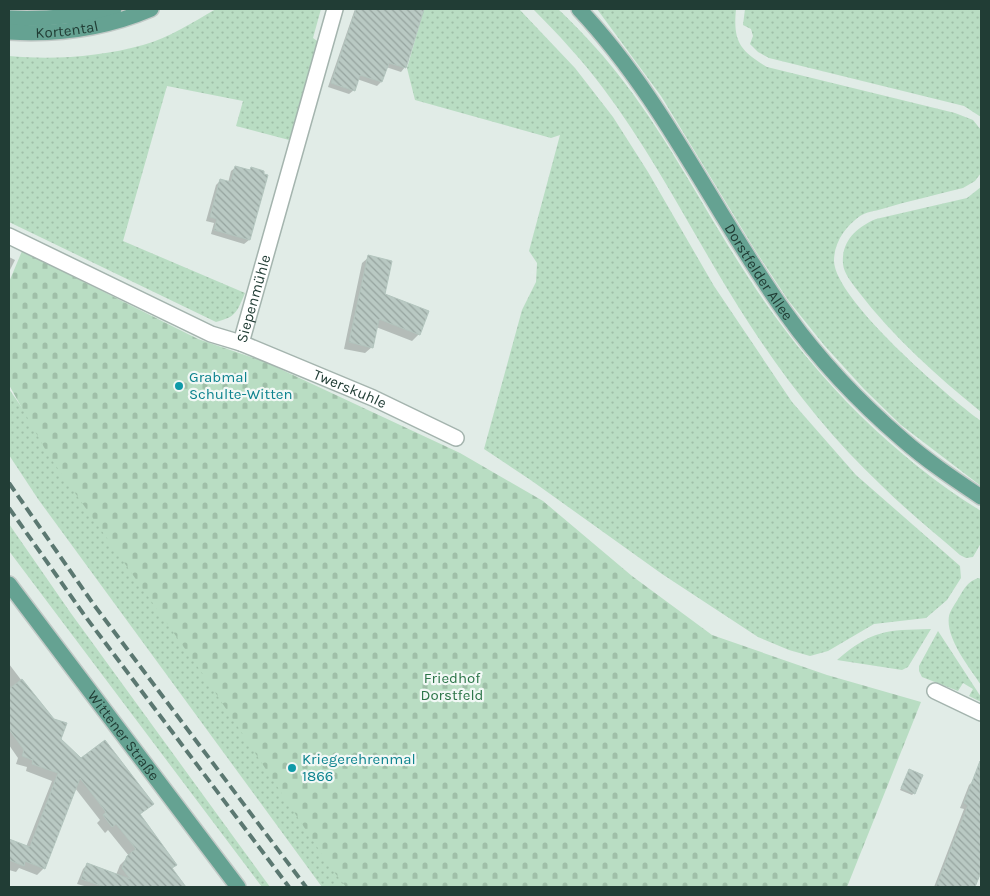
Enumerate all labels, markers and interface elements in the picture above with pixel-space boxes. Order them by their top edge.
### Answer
street label: Kortental [35,17,100,42]
street label: Dorstfelder Allee [721,220,797,324]
street label: Siepenmühle [232,253,274,345]
street label: Twerskuhle [311,365,389,412]
place label: Grabmal Schulte-Witten [189,368,293,403]
marker: Grabmal Schulte-Witten [173,380,185,392]
park label: Friedhof Dorstfeld [421,669,483,704]
street label: Wittener Straße [84,687,163,784]
place label: Kriegerehrenmal 1866 [302,750,416,785]
marker: Kriegerehrenmal 1866 [286,762,298,774]

